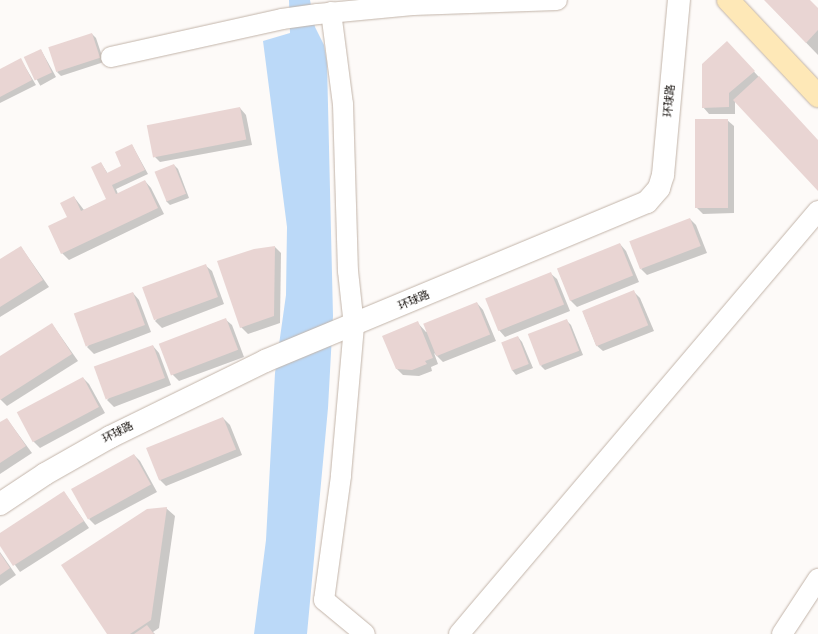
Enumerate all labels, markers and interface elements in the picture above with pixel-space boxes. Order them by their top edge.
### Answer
street label: 环球路 [662,84,678,118]
street label: 环球路 [396,288,432,314]
street label: 环球路 [100,420,136,446]

